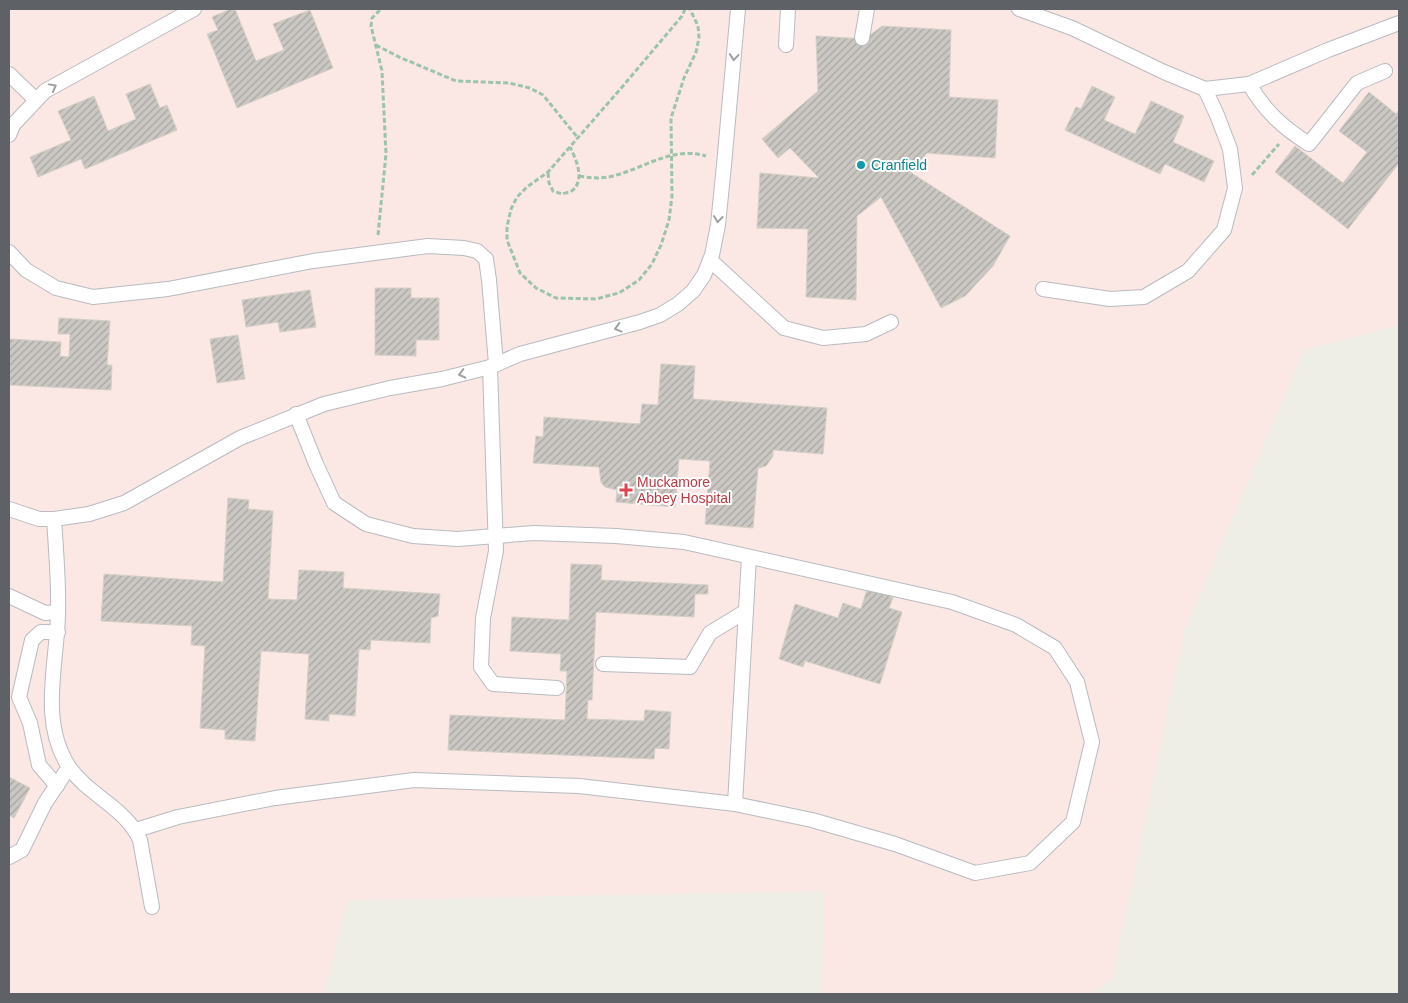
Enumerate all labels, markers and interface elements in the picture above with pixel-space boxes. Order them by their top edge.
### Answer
one-way arrow [728,54,739,62]
one-way arrow [47,83,56,93]
place label: Cranfield [871,157,927,173]
marker: Cranfield [855,159,867,171]
one-way arrow [713,215,724,223]
one-way arrow [613,322,622,333]
one-way arrow [458,368,467,379]
place label: Muckamore Abbey Hospital [637,474,731,506]
marker: Muckamore Abbey Hospital [619,483,633,497]

